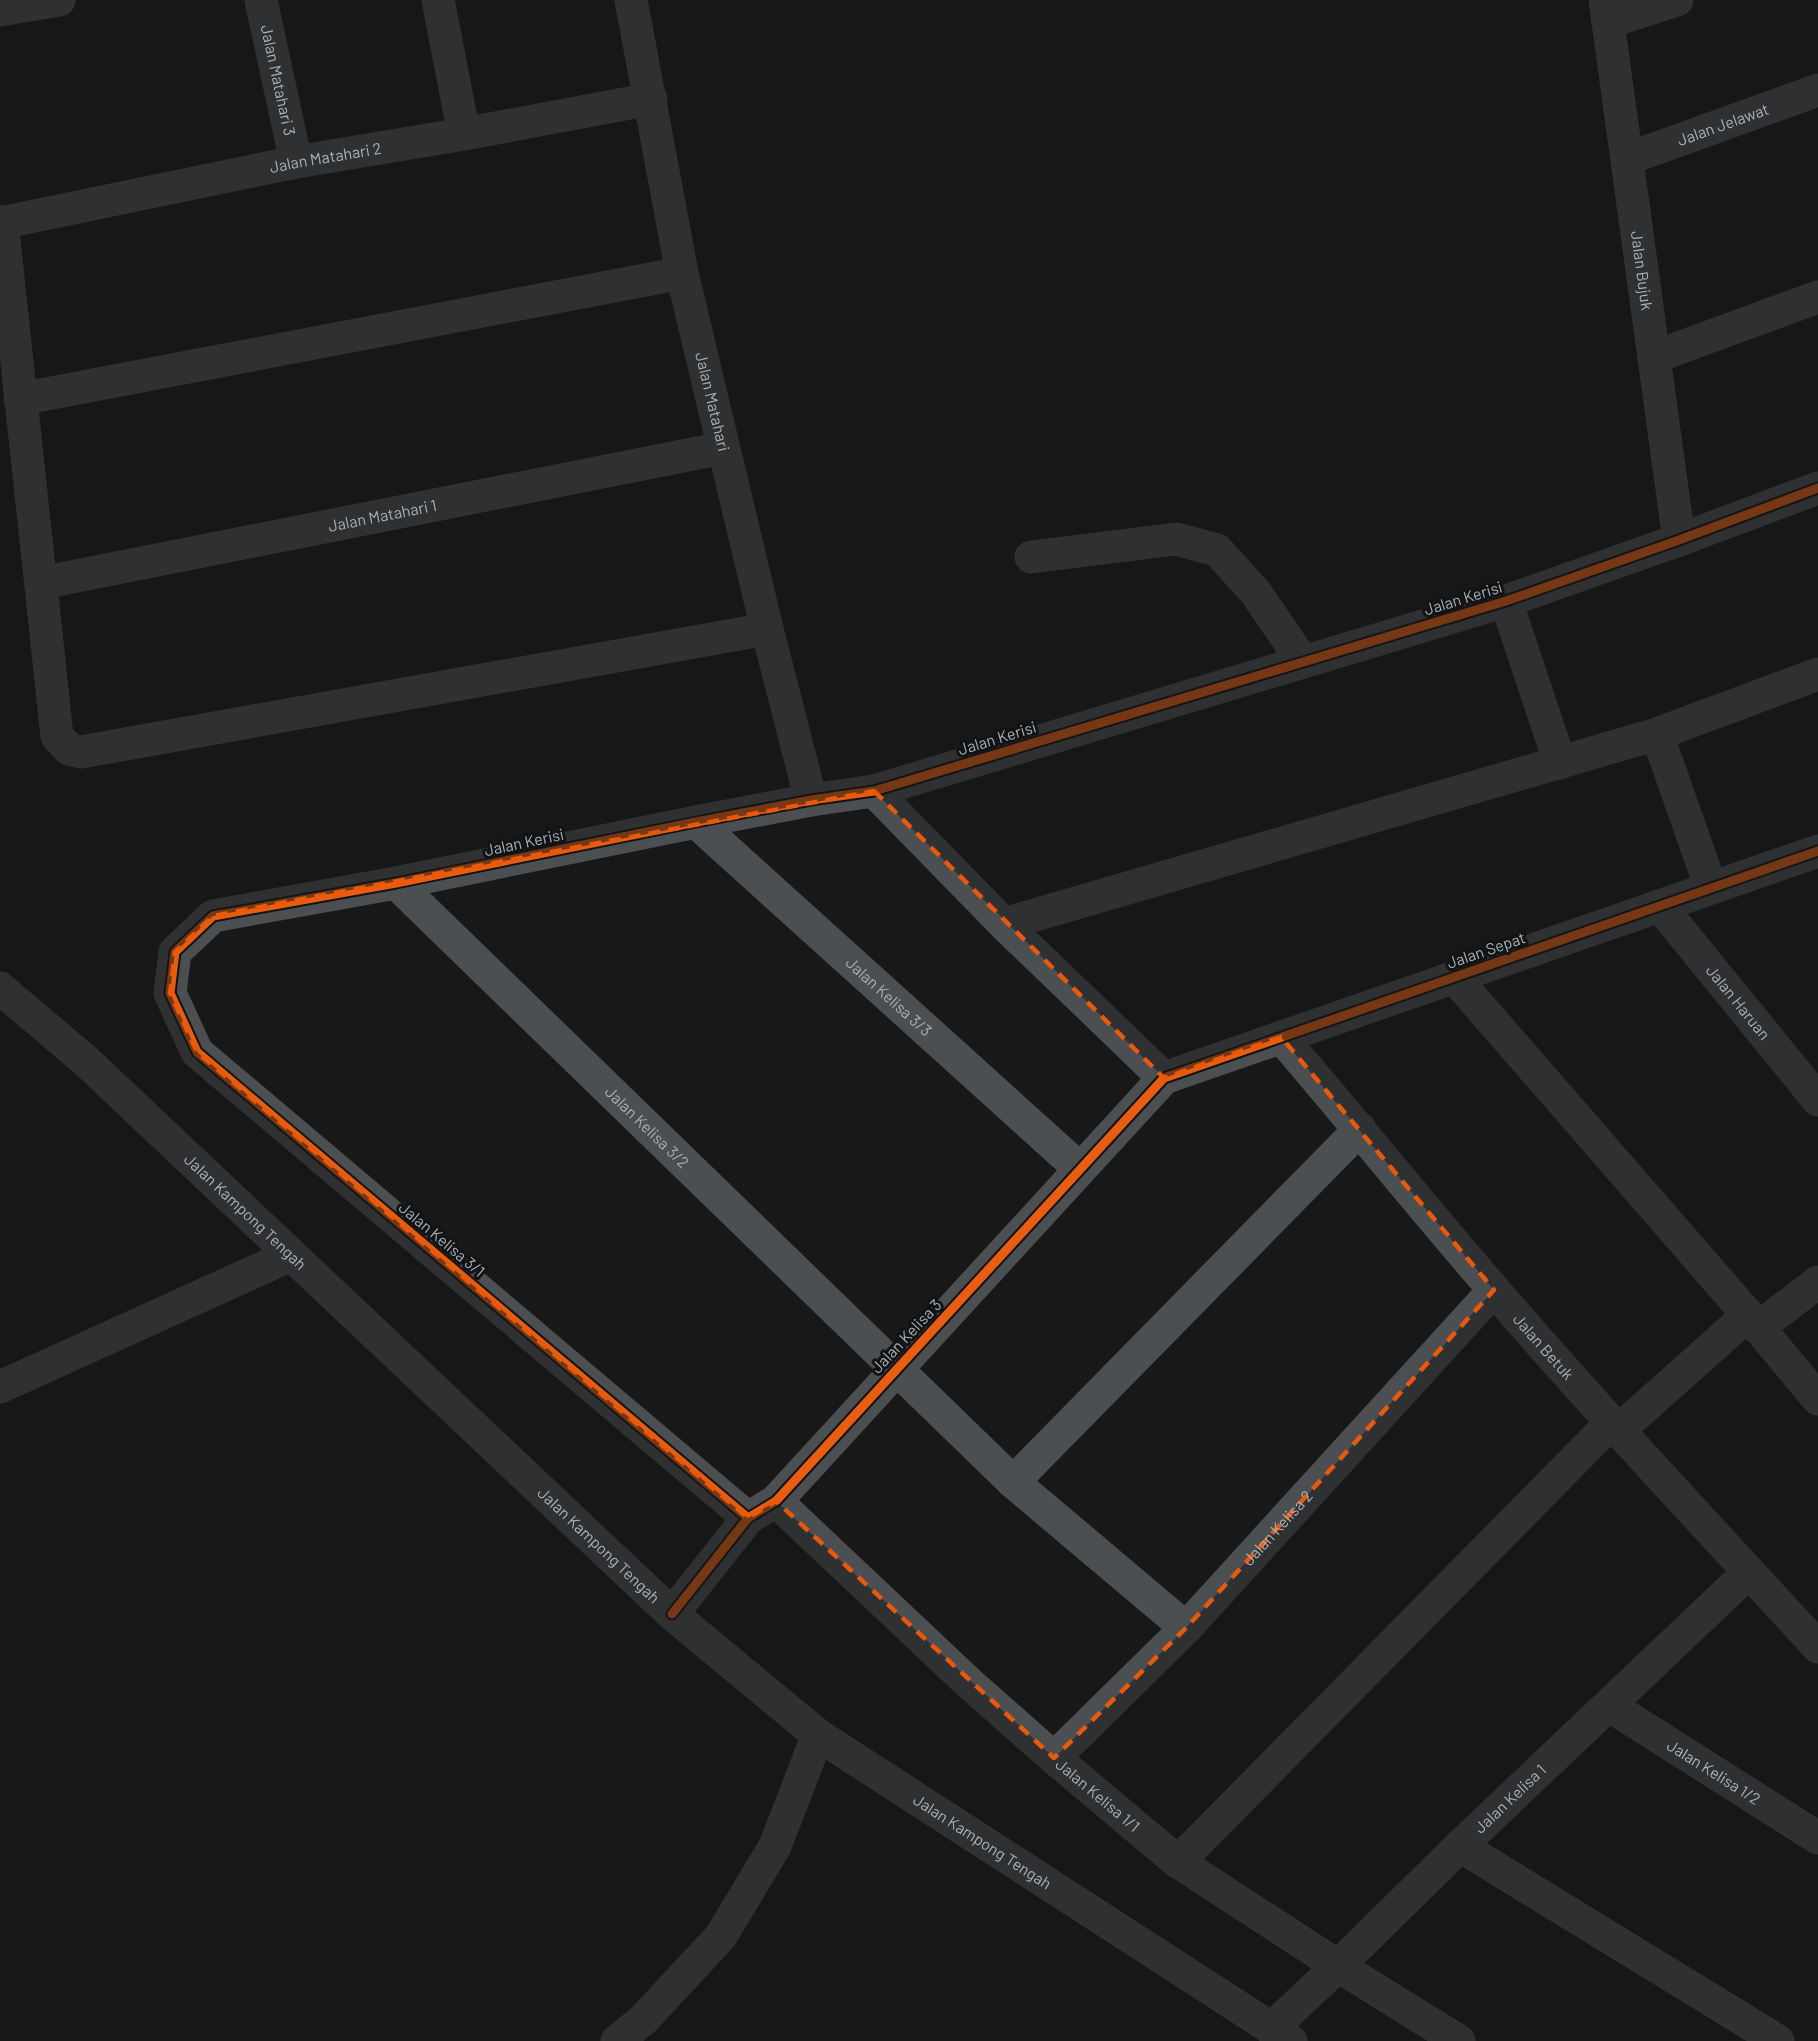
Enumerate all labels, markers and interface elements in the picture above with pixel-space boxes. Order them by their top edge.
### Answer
street label: Jalan Matahari 3 [258,23,300,137]
street label: Jalan Jelawat [1674,99,1771,149]
street label: Jalan Matahari 2 [268,138,383,176]
street label: Jalan Bujuk [1628,229,1657,311]
street label: Jalan Matahari [692,350,734,453]
street label: Jalan Matahari 1 [326,495,438,535]
street label: Jalan Kerisi [1421,577,1504,618]
street label: Jalan Kerisi [955,717,1038,758]
street label: Jalan Kerisi [482,824,565,859]
street label: Jalan Sepat [1444,927,1528,972]
street label: Jalan Kelisa 3/3 [842,952,936,1040]
street label: Jalan Haruan [1703,961,1775,1043]
street label: Jalan Kelisa 3/2 [602,1082,693,1171]
street label: Jalan Kampong Tengah [181,1149,311,1273]
street label: Jalan Kelisa 3/1 [396,1197,489,1280]
street label: Jalan Kelisa 3 [867,1295,945,1377]
street label: Jalan Betuk [1510,1309,1578,1383]
street label: Jalan Kampong Tengah [534,1483,664,1607]
street label: Jalan Kelisa 2 [1238,1486,1316,1569]
street label: Jalan Kelisa 1/2 [1664,1735,1764,1808]
street label: Jalan Kelisa 1/1 [1052,1754,1144,1835]
street label: Jalan Kelisa 1 [1470,1760,1549,1837]
street label: Jalan Kampong Tengah [910,1789,1055,1893]

